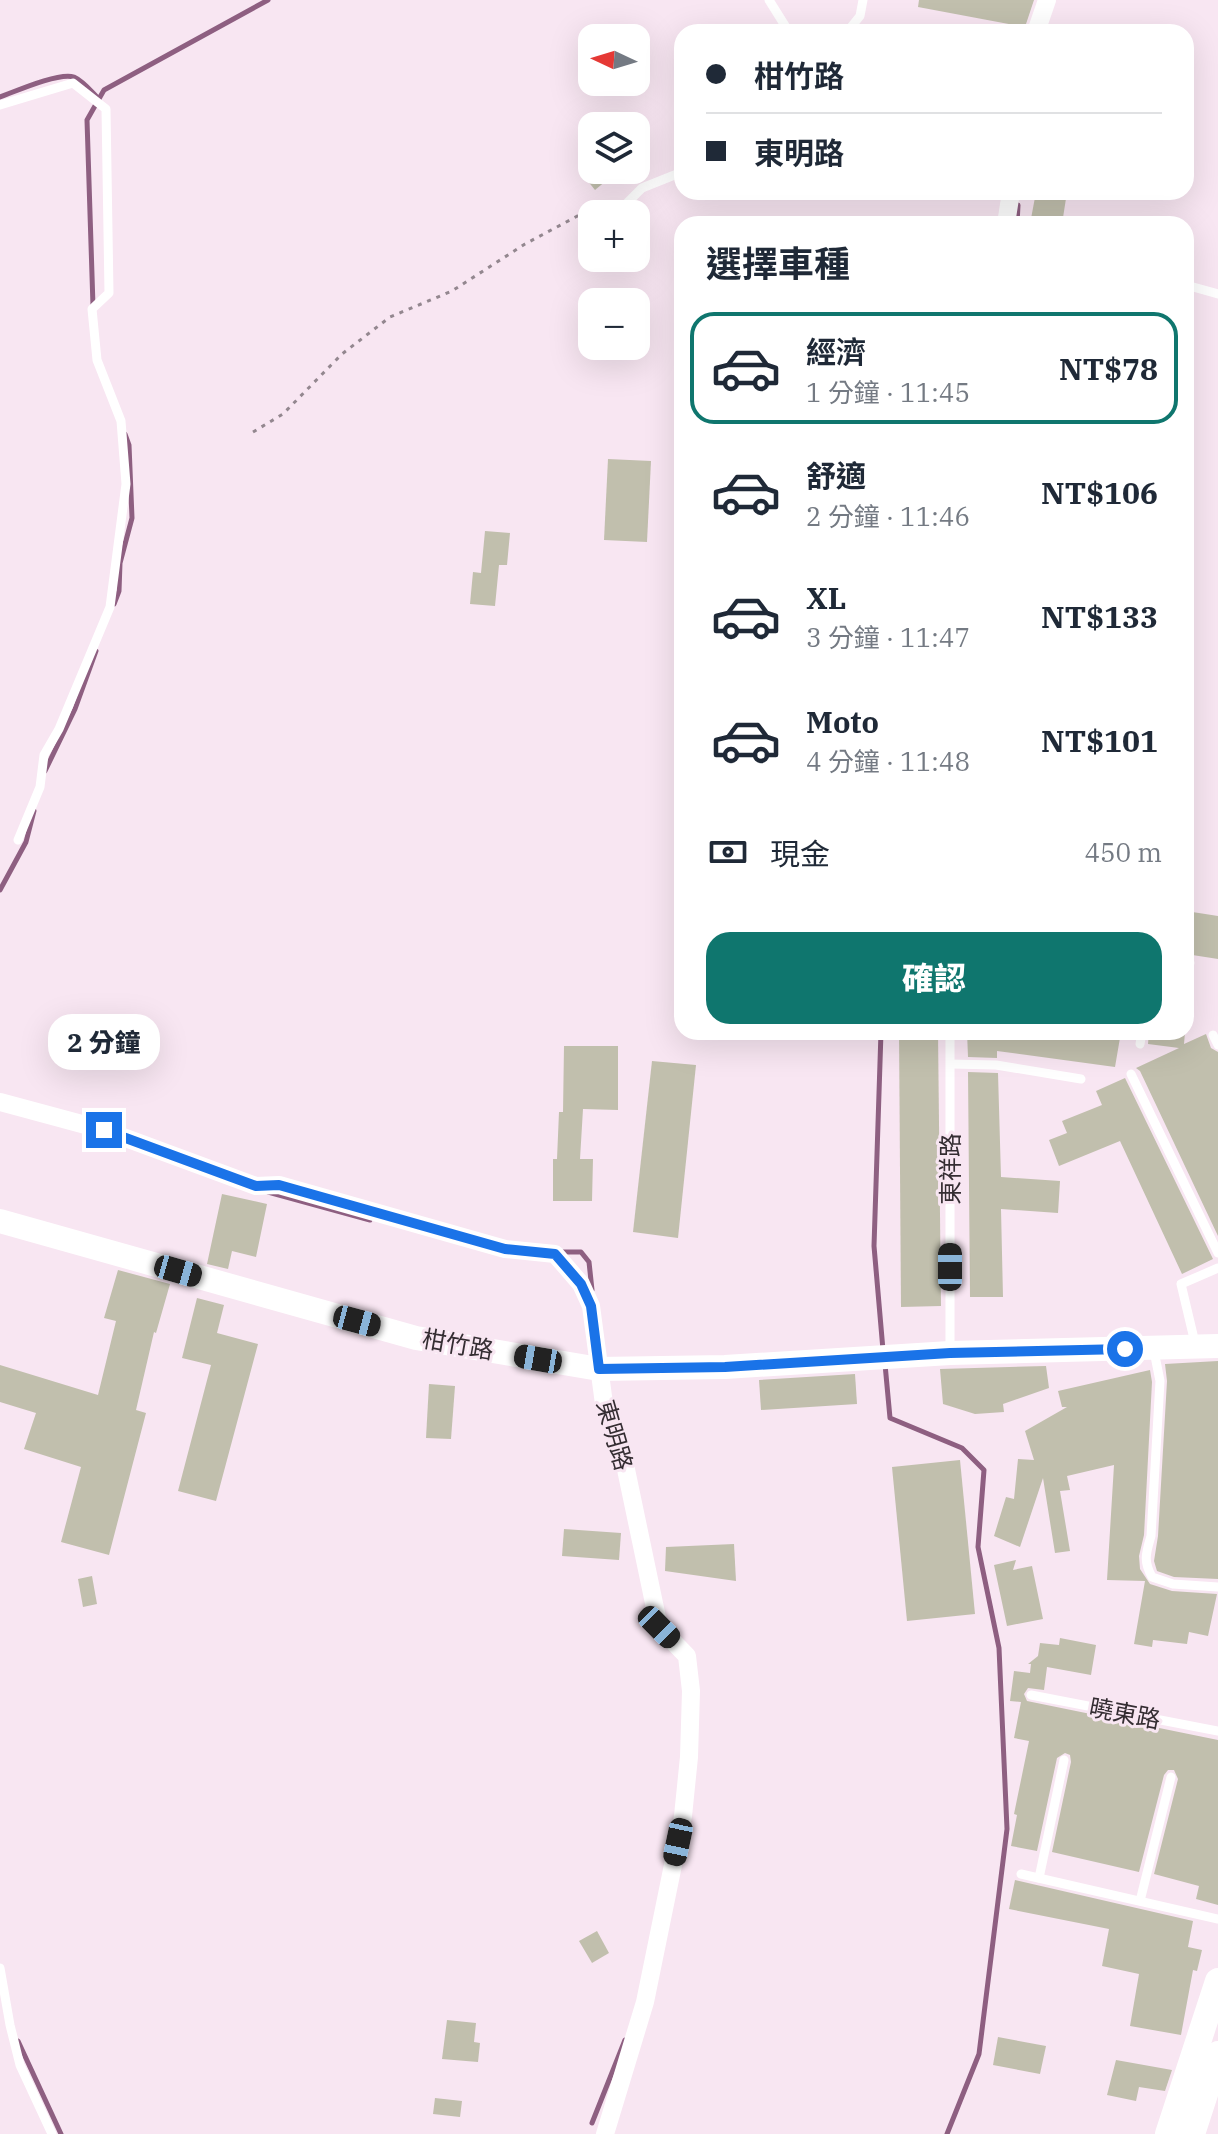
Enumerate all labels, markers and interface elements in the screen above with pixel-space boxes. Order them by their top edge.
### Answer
north arrow [578,24,650,96]
map controls [578,24,650,360]
text: 柑竹路 [754,56,844,95]
button: layers [578,112,650,184]
text: 東明路 [754,133,844,172]
button: + [578,200,650,272]
text: 選擇車種 [706,240,850,287]
button: − [578,288,650,360]
icon: car [710,332,782,404]
text: 經濟 [806,332,866,371]
text: NT$78 [1059,349,1158,388]
text: 1 分鐘 · 11:45 [806,375,970,409]
icon: car [710,456,782,528]
text: 舒適 [806,456,866,495]
text: NT$106 [1041,473,1158,512]
text: 2 分鐘 · 11:46 [806,499,970,533]
text: XL [806,578,846,617]
icon: car [710,580,782,652]
text: NT$133 [1041,597,1158,636]
text: 3 分鐘 · 11:47 [806,620,970,654]
text: Moto [806,702,879,741]
icon: car [710,704,782,776]
text: NT$101 [1041,721,1158,760]
text: 4 分鐘 · 11:48 [806,744,970,778]
icon: cash [706,830,750,874]
text: 現金 [770,834,830,873]
text: 450 m [1084,835,1162,869]
button: 確認 [706,932,1162,1024]
callout: 2 分鐘 [48,1014,160,1070]
text: 2 分鐘 [67,1025,141,1059]
route end [86,1112,122,1148]
street label: 東祥路 [934,1133,966,1205]
car [938,1243,962,1291]
car [152,1253,204,1289]
car [331,1303,383,1339]
street label: 柑竹路 [420,1322,496,1366]
route start [1107,1331,1143,1367]
car [512,1343,564,1375]
street label: 東明路 [590,1396,640,1474]
car [634,1602,684,1652]
street label: 曉東路 [1087,1690,1163,1736]
car [661,1816,695,1868]

